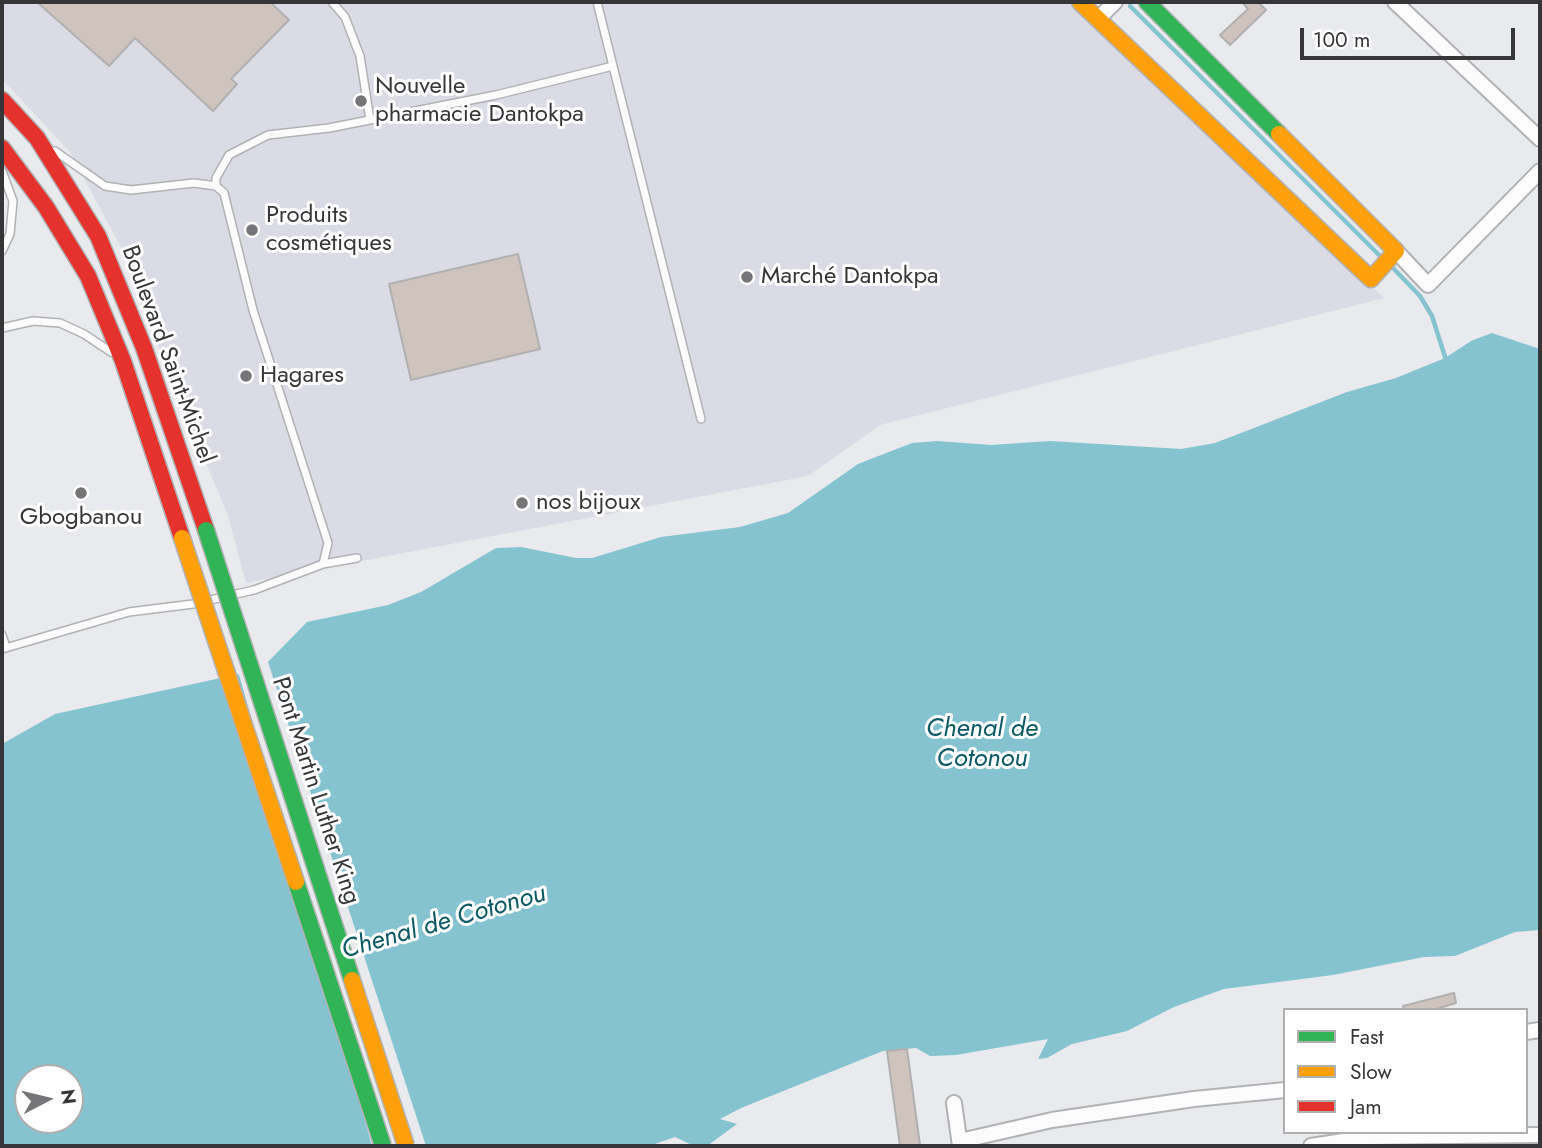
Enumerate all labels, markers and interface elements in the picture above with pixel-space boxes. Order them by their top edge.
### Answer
scale bar [1304,14,1519,58]
text: 100 m [1313,25,1370,55]
place label: Nouvelle pharmacie Dantokpa [375,73,584,129]
marker: Nouvelle pharmacie Dantokpa [353,93,369,109]
place label: Produits cosmétiques [266,202,392,258]
marker: Produits cosmétiques [244,222,260,238]
street label: Boulevard Saint-Michel [114,242,220,468]
place label: Marché Dantokpa [761,263,939,291]
marker: Marché Dantokpa [739,269,755,285]
place label: Hagares [260,362,344,390]
marker: Hagares [238,368,254,384]
marker: Gbogbanou [73,485,89,501]
place label: nos bijoux [536,489,640,517]
marker: nos bijoux [514,495,530,511]
place label: Gbogbanou [20,504,142,532]
street label: Pont Martin Luther King [265,674,365,908]
water label: Chenal de Cotonou [926,714,1038,776]
water label: Chenal de Cotonou [338,879,550,967]
legend [1283,1008,1528,1134]
text: Fast [1350,1022,1383,1052]
text: Slow [1350,1057,1392,1087]
north arrow [14,1064,84,1134]
text: N [54,1087,83,1106]
text: Jam [1350,1092,1382,1122]

